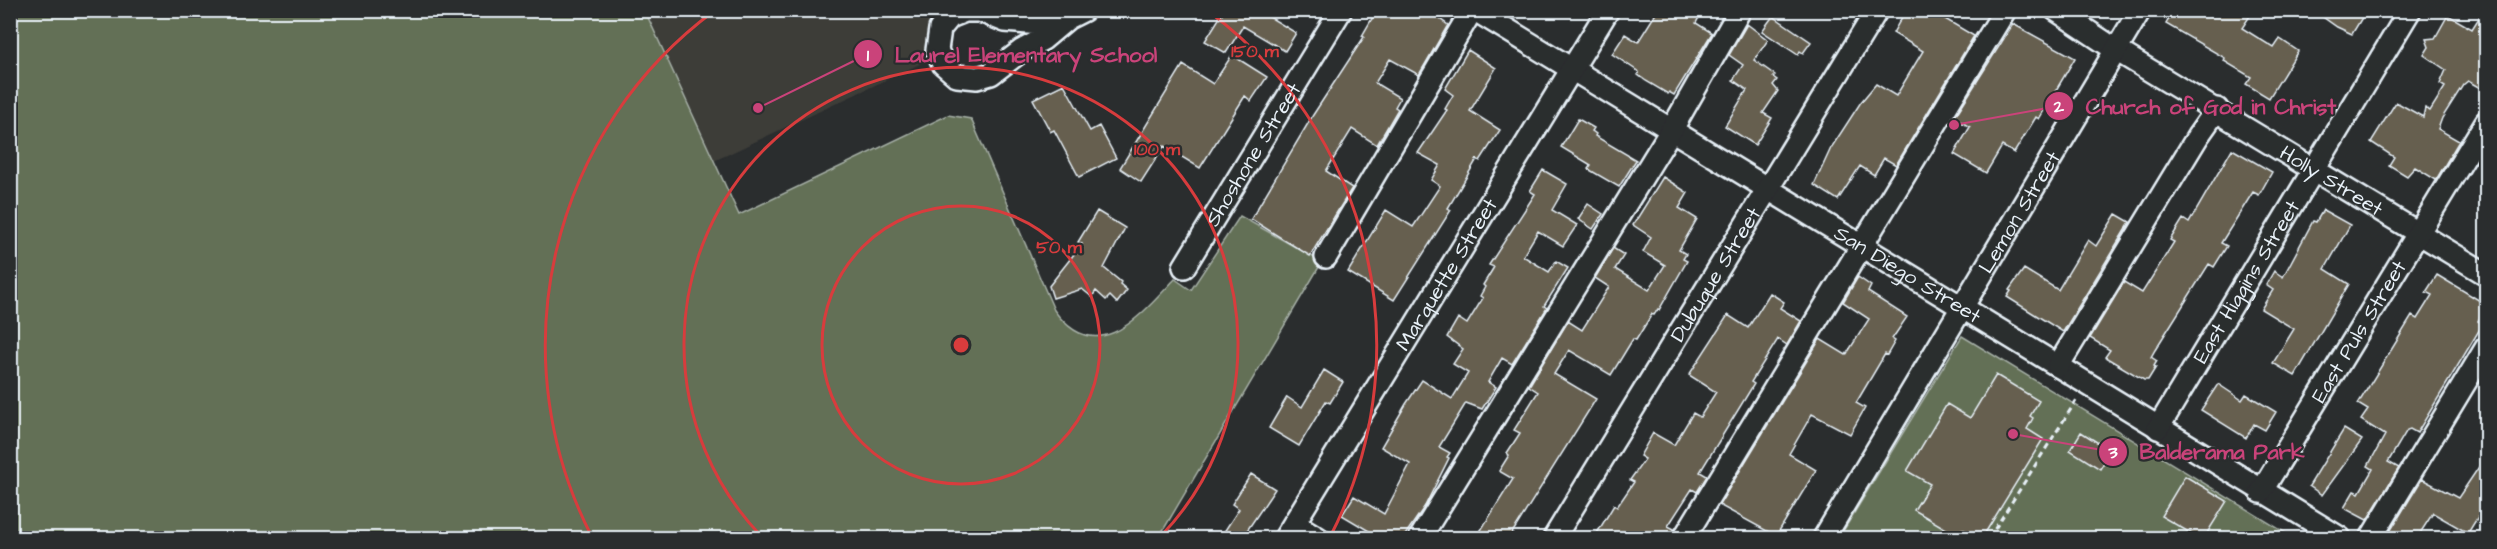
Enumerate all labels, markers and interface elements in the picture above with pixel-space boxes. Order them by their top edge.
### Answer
callout: Laurel Elementary School [853,34,1169,74]
text: 150 m [1231,39,1280,64]
text: Laurel Elementary School [895,40,1158,73]
text: 1 [867,43,870,68]
street label: Shoshone Street [1198,77,1309,232]
callout: Church of God in Christ [2044,86,2348,126]
text: Church of God in Christ [2086,92,2337,123]
text: 2 [2053,94,2065,119]
text: 100 m [1134,137,1181,162]
street label: Holly Street [2274,138,2389,224]
street label: Lemon Street [1972,145,2068,279]
street label: Marquette Street [1389,192,1505,357]
street label: East Higgins Street [2186,194,2307,369]
street label: Dubuque Street [1663,201,1768,347]
street label: San Diego Street [1829,219,1987,331]
text: 50 m [1036,235,1083,260]
street label: East Puls Street [2305,255,2414,408]
centre of rings [951,335,971,355]
callout: Balderama Park [2098,432,2317,472]
text: Balderama Park [2140,437,2305,468]
text: 3 [2107,440,2118,465]

